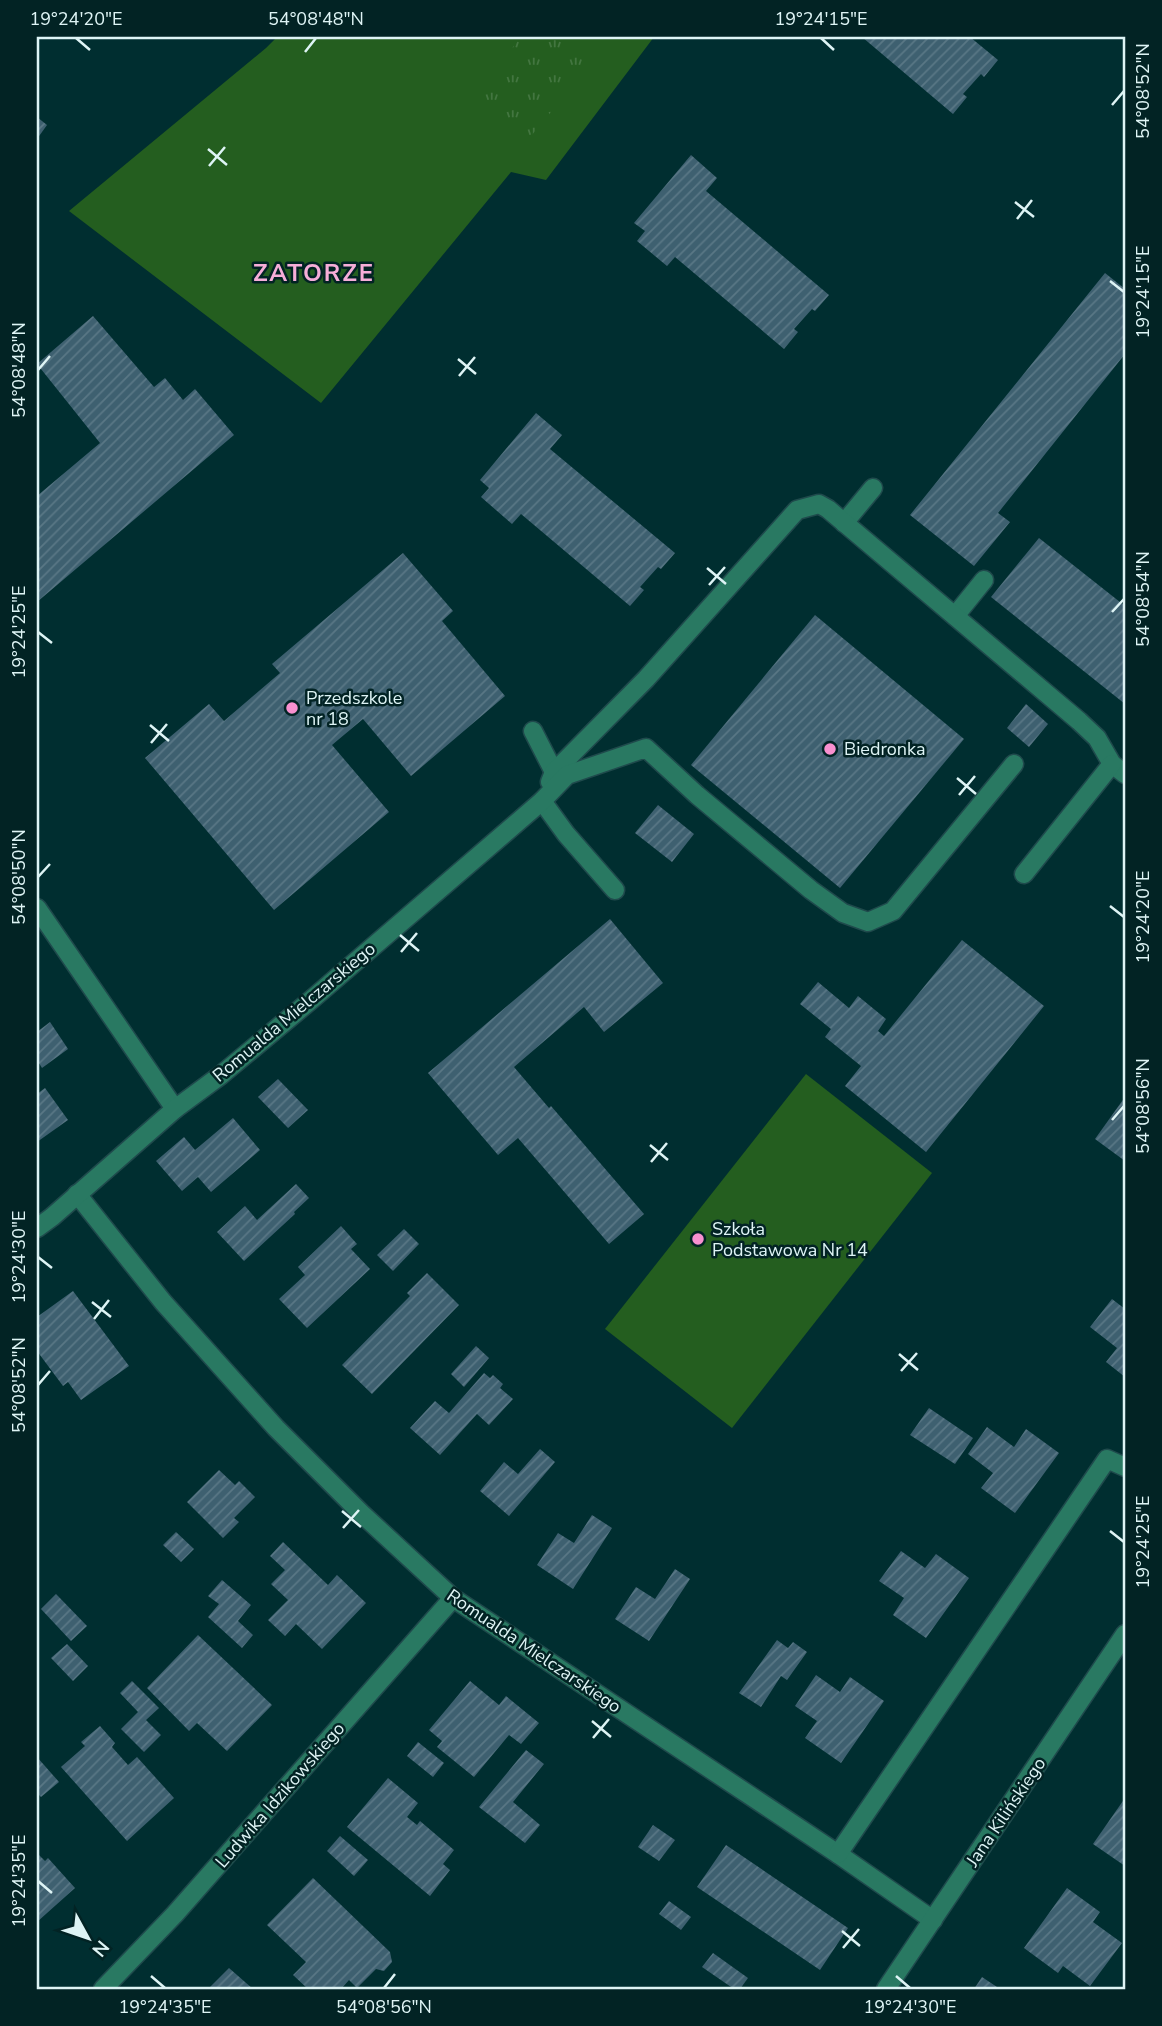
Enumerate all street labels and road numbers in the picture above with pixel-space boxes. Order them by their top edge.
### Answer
street label: Romualda Mielczarskiego [208,937,380,1087]
street label: Romualda Mielczarskiego [442,1584,626,1718]
street label: Ludwika Idzikowskiego [210,1717,350,1873]
street label: Jana Kilińskiego [960,1753,1051,1872]

